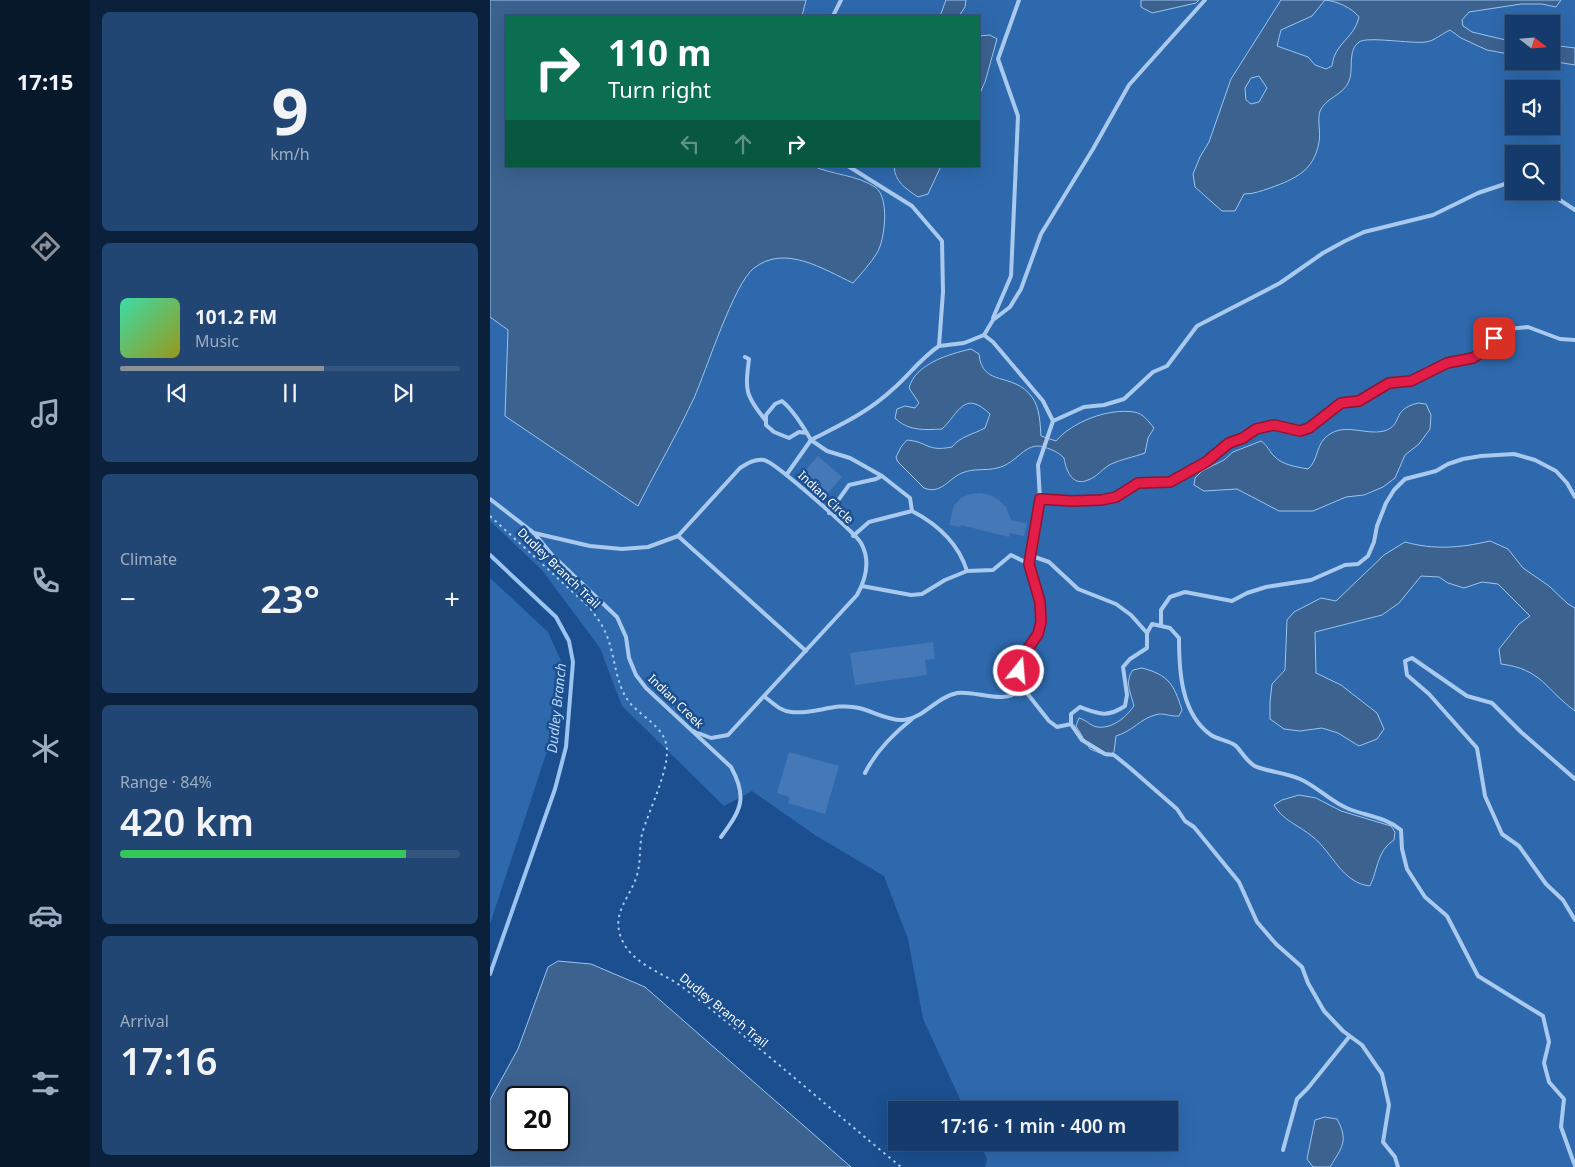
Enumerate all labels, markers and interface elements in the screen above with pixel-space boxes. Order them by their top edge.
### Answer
north arrow [1505,15,1560,70]
map controls [1505,15,1560,200]
text: 110 m [608,29,711,76]
icon: right [525,35,590,100]
text: 17:15 [17,66,73,96]
text: 9 [271,66,309,154]
text: Turn right [608,74,711,104]
button: sound [1505,80,1560,135]
icon: left [676,130,704,158]
icon: ahead [729,130,757,158]
icon: right [782,130,810,158]
text: km/h [270,143,310,165]
button: search [1505,145,1560,200]
icon: directions [28,229,63,264]
text: 101.2 FM [195,304,277,330]
pin [1473,317,1515,359]
icon: arrive [1480,324,1508,352]
text: Music [195,330,239,352]
icon: previous [163,379,191,407]
icon: pause [276,379,304,407]
icon: next [389,379,417,407]
icon: music [28,396,63,431]
street label: Indian Circle [795,467,858,527]
street label: Dudley Branch Trail [514,524,604,612]
text: Climate [120,548,177,570]
icon: phone [28,563,63,598]
text: 23° [260,572,320,624]
text: − [120,579,136,617]
text: + [444,579,460,617]
position arrow [992,644,1044,696]
water label: Dudley Branch [542,662,570,754]
street label: Indian Creek [644,670,708,732]
icon: climate [28,731,63,766]
text: Range · 84% [120,771,212,793]
text: 420 km [120,795,254,847]
icon: car [28,898,63,933]
street label: Dudley Branch Trail [676,969,772,1051]
text: Arrival [120,1010,169,1032]
text: 17:16 [120,1034,217,1086]
icon: filters [28,1066,63,1101]
speed limit sign: 20 [505,1086,570,1151]
text: 17:16 · 1 min · 400 m [940,1113,1126,1139]

